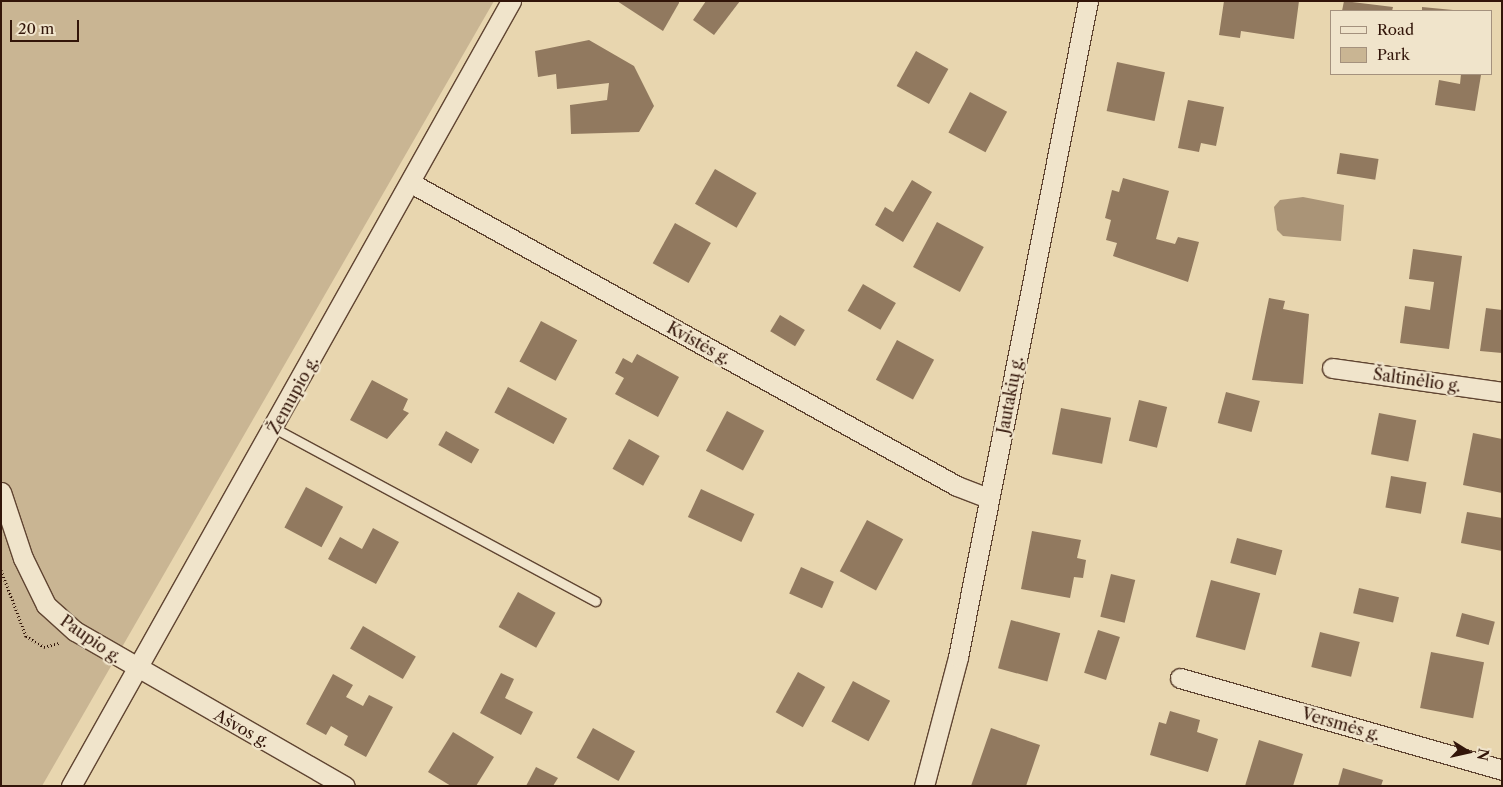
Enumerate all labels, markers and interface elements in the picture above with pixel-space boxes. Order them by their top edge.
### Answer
scale bar [12,10,81,42]
legend [1330,10,1493,75]
text: 20 m [18,19,54,38]
text: Road [1377,20,1414,39]
text: Park [1377,45,1410,64]
street label: Kvistės g. [664,318,734,368]
street label: Žemupio g. [264,353,322,437]
street label: Jautakių g. [993,355,1027,435]
street label: Šaltinėlio g. [1372,364,1462,396]
street label: Paupio g. [57,611,125,667]
street label: Versmės g. [1300,704,1382,744]
street label: Ašvos g. [211,705,273,751]
north arrow [1443,727,1493,777]
text: N [1473,747,1493,762]

